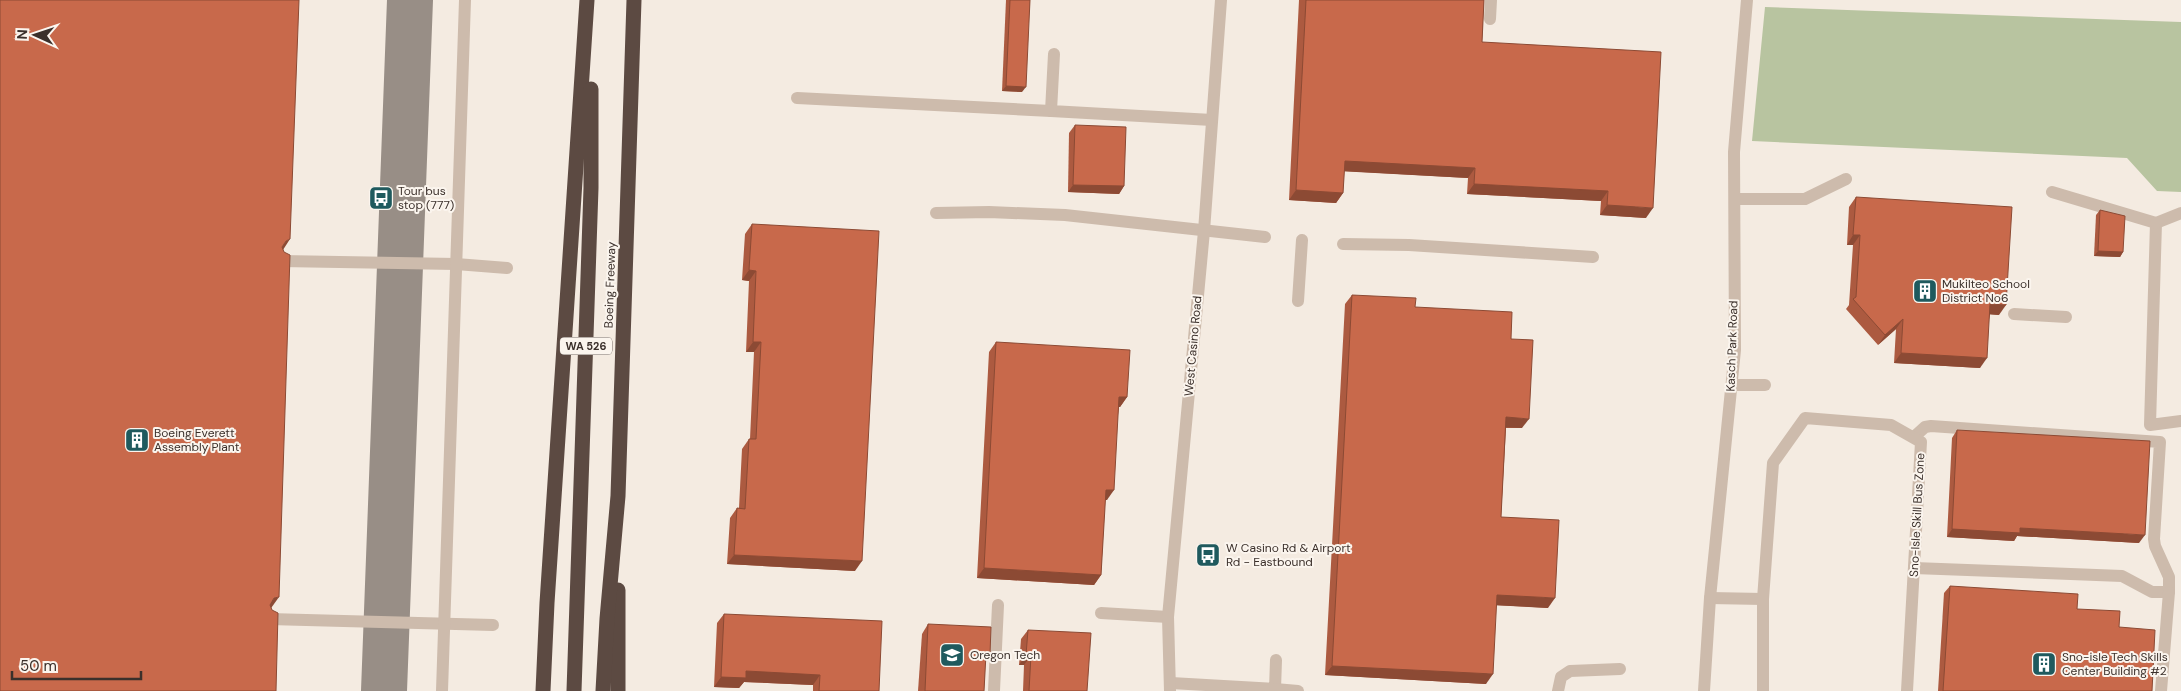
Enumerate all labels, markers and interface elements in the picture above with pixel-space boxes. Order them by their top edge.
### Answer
north arrow [10,10,60,60]
text: N [13,29,31,40]
place label: Tour bus stop (777) [398,183,454,213]
bus stop icon: Tour bus stop (777) [368,185,394,211]
street label: Boeing Freeway [600,241,620,329]
place label: Mukilteo School District No6 [1942,276,2030,306]
building icon: Mukilteo School District No6 [1912,278,1938,304]
street label: West Casino Road [1181,295,1205,397]
street label: Kasch Park Road [1722,300,1742,392]
road number: WA 526 [560,338,612,354]
place label: Boeing Everett Assembly Plant [154,425,240,455]
building icon: Boeing Everett Assembly Plant [124,427,150,453]
street label: Sno-Isle Skill Bus Zone [1906,452,1928,577]
place label: W Casino Rd & Airport Rd - Eastbound [1226,540,1351,570]
bus stop icon: W Casino Rd & Airport Rd - Eastbound [1195,542,1221,568]
school or university icon: Oregon Tech [939,642,965,668]
place label: Oregon Tech [970,647,1040,663]
scale bar [12,648,141,680]
place label: Sno-isle Tech Skills Center Building #2 [2062,649,2168,679]
building icon: Sno-isle Tech Skills Center Building #2 [2031,651,2057,677]
text: 50 m [20,656,57,676]

